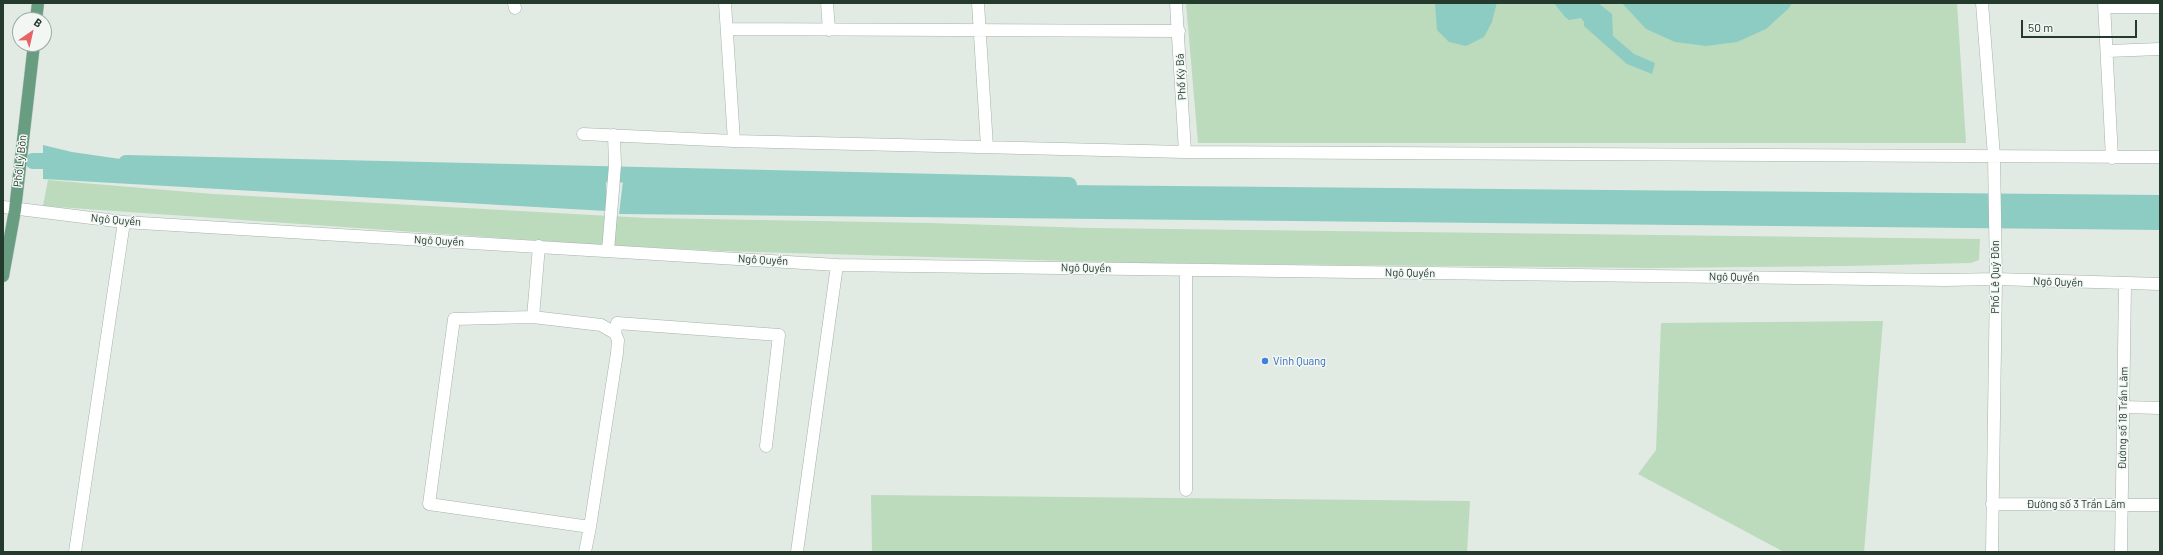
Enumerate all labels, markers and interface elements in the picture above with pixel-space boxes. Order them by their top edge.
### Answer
north arrow [12,12,52,52]
scale bar [2023,12,2139,38]
text: B [32,15,45,30]
text: 50 m [2028,20,2053,34]
street label: Phố Kỳ Bá [1173,53,1189,101]
street label: Phố Lý Bôn [11,134,29,188]
street label: Ngô Quyền [90,211,142,229]
street label: Ngô Quyền [414,233,464,249]
street label: Phố Lê Quý Đôn [1988,240,2002,314]
street label: Ngô Quyền [738,252,788,268]
street label: Ngô Quyền [1061,261,1111,275]
street label: Ngô Quyền [1385,266,1435,280]
street label: Ngô Quyền [1709,270,1759,284]
street label: Ngô Quyền [2033,275,2083,289]
place label: Vinh Quang [1273,354,1326,368]
marker: Vinh Quang [1260,356,1270,366]
street label: Đường số 18 Trần Lãm [2116,367,2130,469]
street label: Đường số 3 Trần Lãm [2027,497,2125,511]

